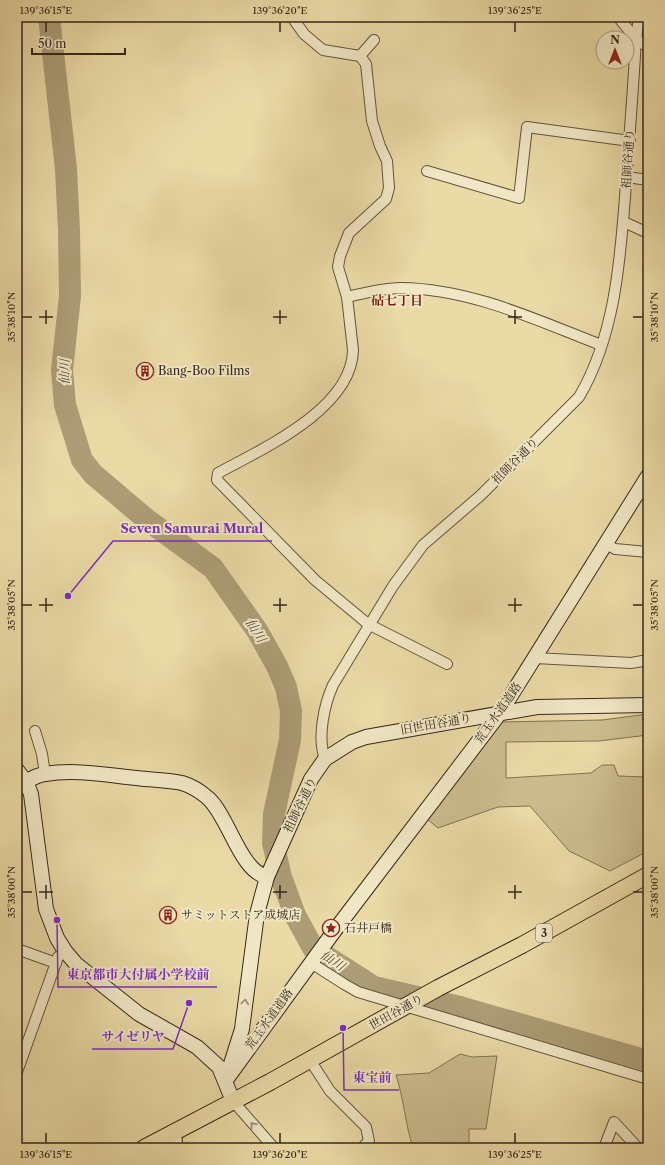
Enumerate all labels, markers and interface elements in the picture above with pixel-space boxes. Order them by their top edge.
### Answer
text: 139°36'15"E [20,4,72,17]
text: 139°36'20"E [253,4,308,17]
text: 139°36'25"E [488,4,542,17]
scale bar [32,30,125,56]
north arrow [595,30,635,70]
text: N [610,33,620,47]
text: 50 m [38,36,67,51]
street label: 祖師谷通り [618,129,637,189]
text: 35°38'10"N [5,292,18,342]
district label: 砧七丁目 [371,292,423,308]
text: 35°38'10"N [648,292,661,342]
water label: 仙川 [56,357,72,385]
building icon: Bang-Boo Films [135,361,155,381]
place label: Bang-Boo Films [158,363,250,378]
street label: 祖師谷通り [488,434,541,487]
callout: Seven Samurai Mural [113,516,272,541]
text: Seven Samurai Mural [121,520,264,536]
text: 35°38'05"N [5,579,18,631]
text: 35°38'05"N [648,579,661,631]
water label: 仙川 [242,615,271,647]
street label: 荒玉水道道路 [471,679,524,747]
street label: 旧世田谷通り [399,710,473,737]
street label: 祖師谷通り [280,775,319,835]
text: 35°38'00"N [5,866,18,918]
text: 35°38'00"N [648,866,661,918]
building icon: サミットストア成城店 [158,905,178,925]
place label: サミットストア成城店 [181,907,300,922]
place icon: 石井戸橋 [321,918,341,938]
place label: 石井戸橋 [344,920,392,935]
road number: 3 [536,924,552,942]
water label: 仙川 [318,946,350,975]
callout: 東京都市大付属小学校前 [58,962,217,987]
text: 東京都市大付属小学校前 [66,966,210,982]
street label: 荒玉水道道路 [241,985,296,1052]
street label: 世田谷通り [366,990,426,1033]
one-way arrow [240,999,249,1005]
callout: サイゼリヤ [92,1024,173,1049]
text: サイゼリヤ [101,1028,165,1044]
callout: 東宝前 [344,1065,399,1090]
text: 東宝前 [352,1069,392,1085]
one-way arrow [251,1122,258,1130]
text: 139°36'15"E [20,1148,72,1161]
text: 139°36'20"E [253,1148,308,1161]
text: 139°36'25"E [488,1148,542,1161]

